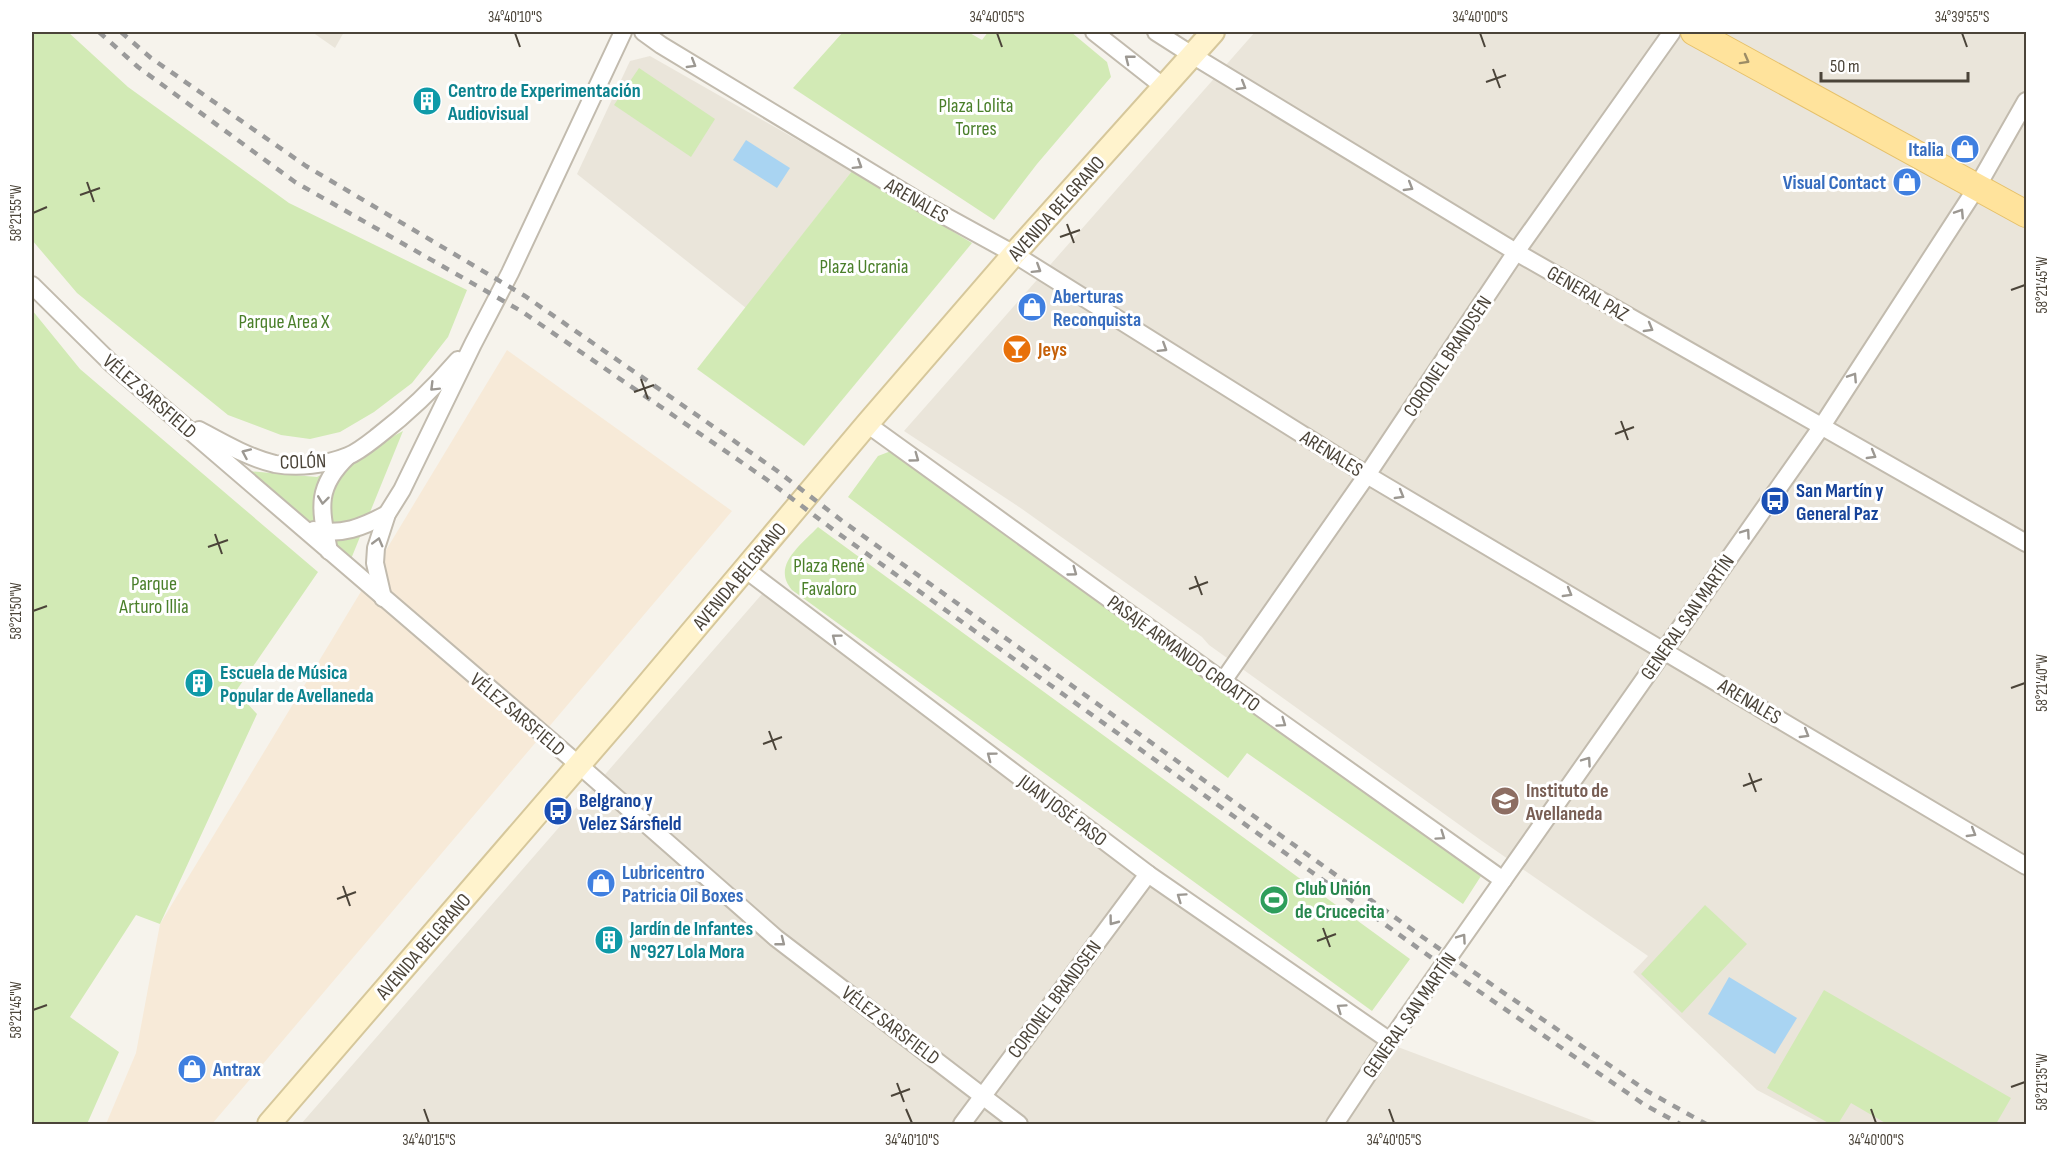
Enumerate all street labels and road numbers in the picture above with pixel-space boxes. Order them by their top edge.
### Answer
street label: AVENIDA BELGRANO [1003,151,1110,267]
street label: ARENALES [880,173,952,229]
street label: GENERAL PAZ [1543,261,1632,327]
street label: CORONEL BRANDSEN [1398,291,1497,422]
street label: VÉLEZ SARSFIELD [97,349,201,444]
street label: ARENALES [1295,425,1367,482]
street label: COLÓN [279,449,327,475]
street label: AVENIDA BELGRANO [687,518,792,636]
street label: GENERAL SAN MARTÍN [1636,550,1740,685]
street label: PASAJE ARMANDO CROATTO [1102,590,1264,717]
street label: VÉLEZ SARSFIELD [465,668,570,761]
street label: ARENALES [1713,673,1785,730]
street label: JUAN JOSÉ PASO [1013,769,1111,852]
street label: AVENIDA BELGRANO [371,889,476,1005]
street label: CORONEL BRANDSEN [1003,936,1107,1063]
street label: GENERAL SAN MARTÍN [1358,948,1462,1083]
street label: VÉLEZ SARSFIELD [837,981,944,1070]

